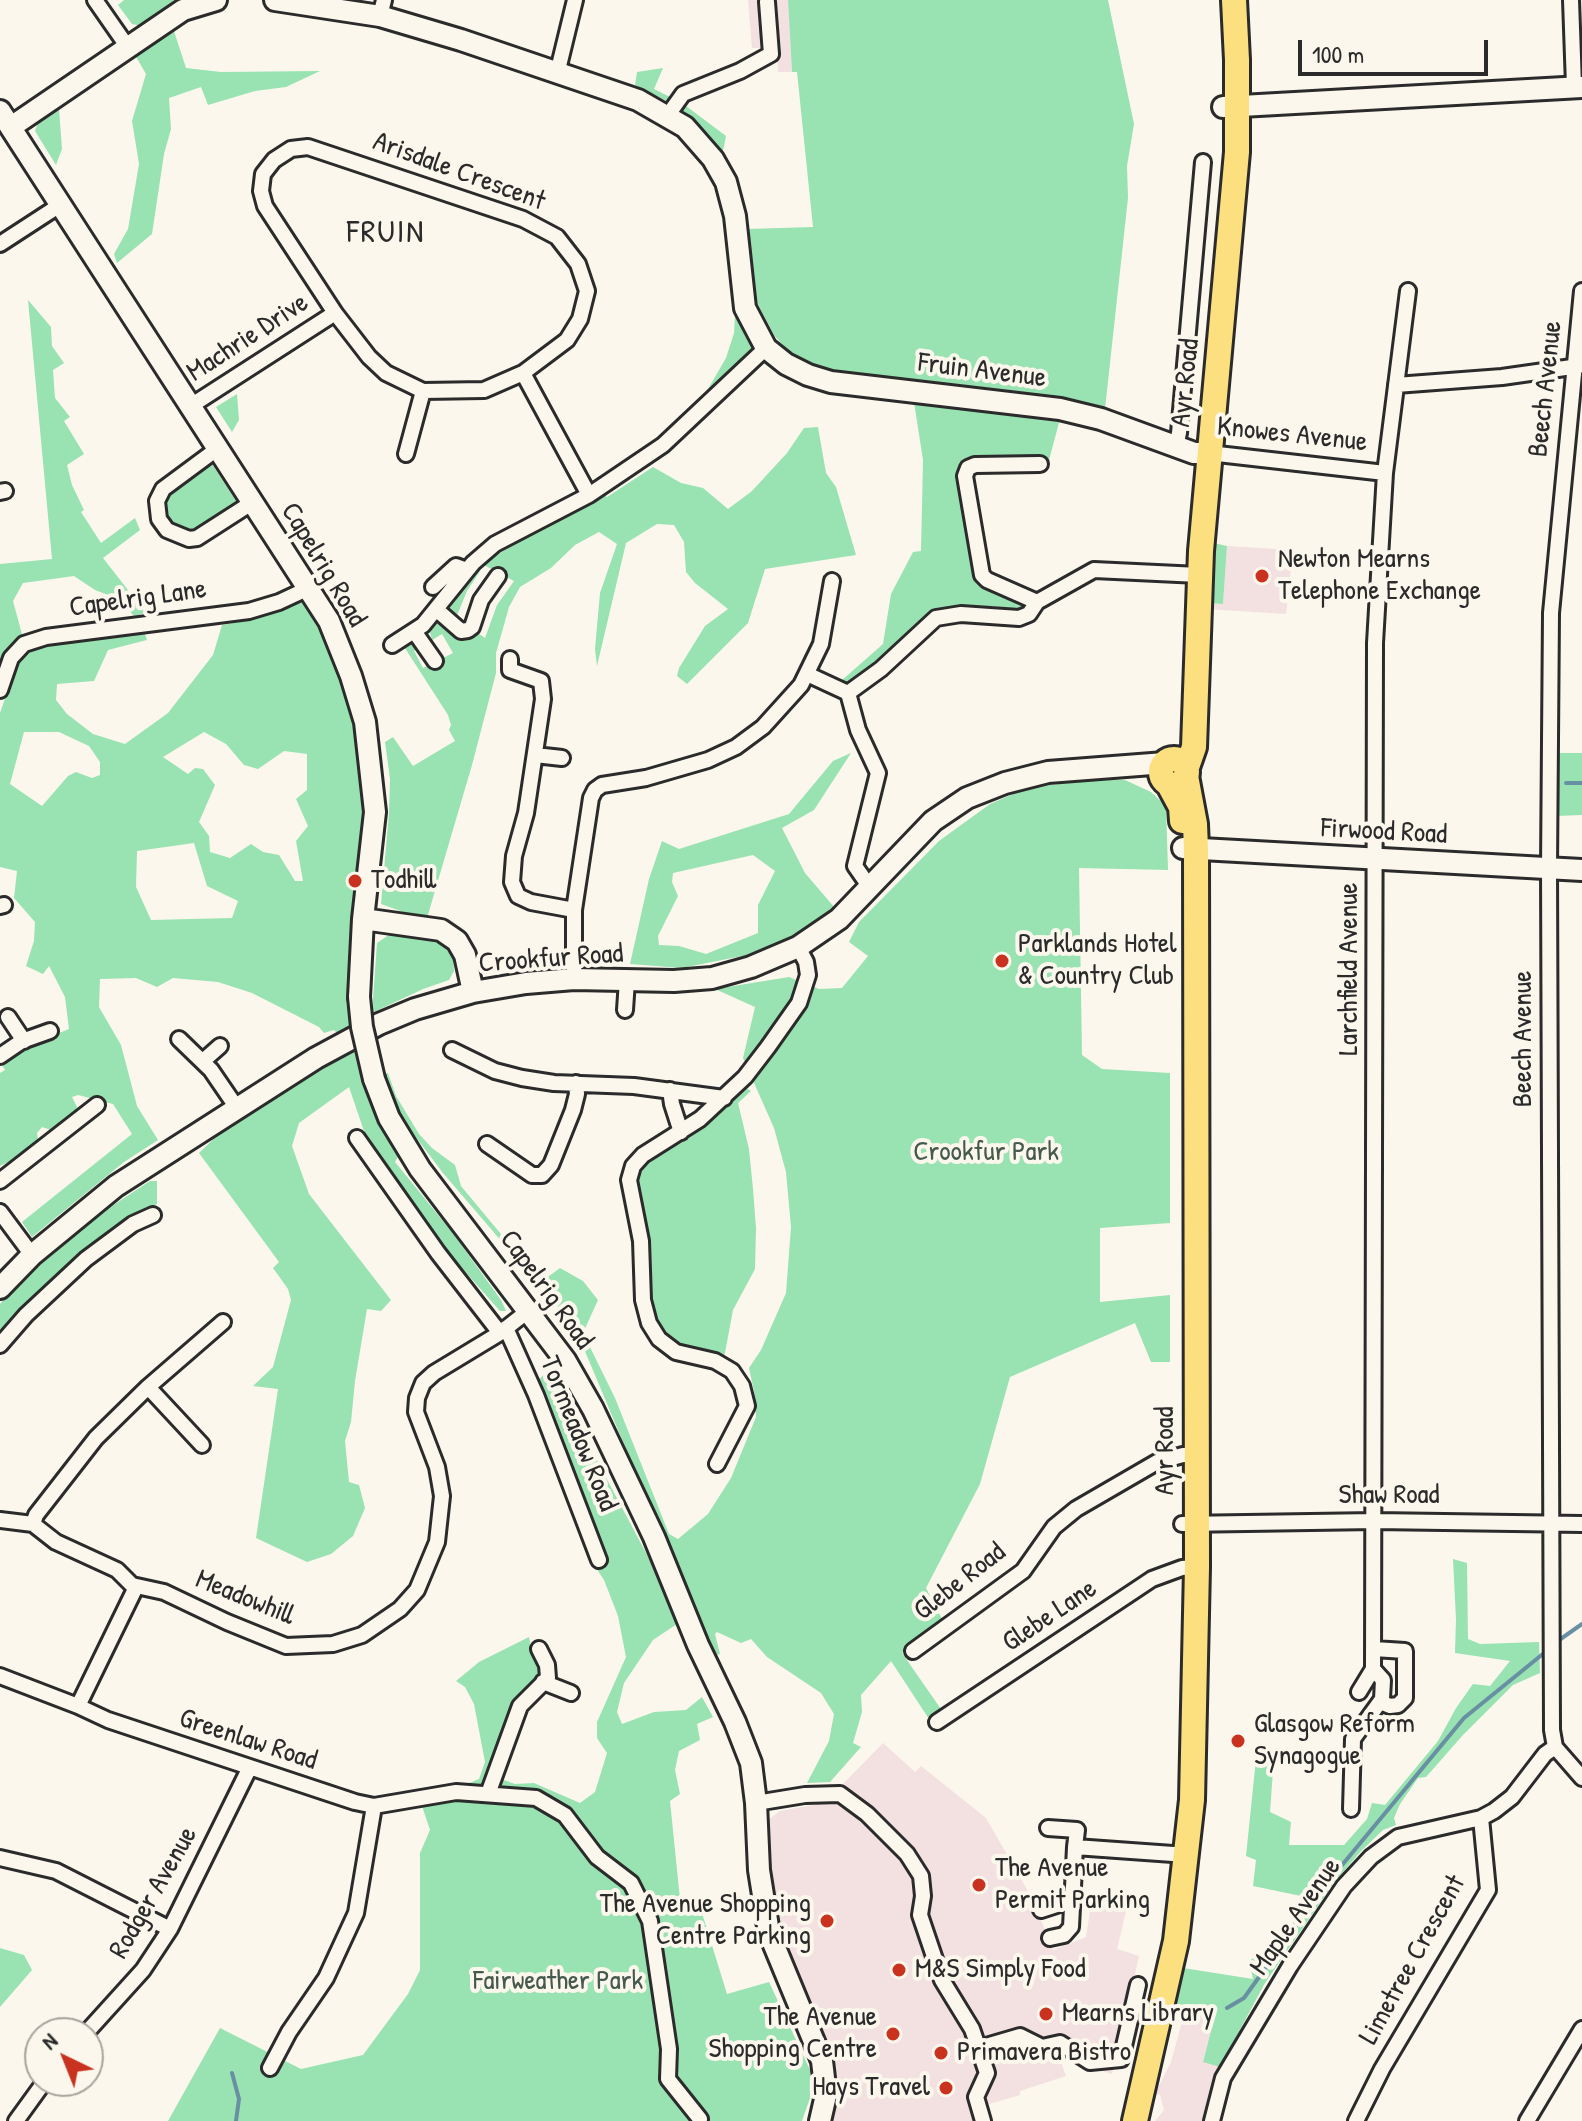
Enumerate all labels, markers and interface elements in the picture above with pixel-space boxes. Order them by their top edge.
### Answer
scale bar [1302,24,1492,74]
text: 100 m [1312,38,1364,70]
street label: Arisdale Crescent [368,125,550,219]
district label: FRUIN [347,214,425,252]
street label: Machrie Drive [181,286,315,390]
street label: Beech Avenue [1522,319,1570,459]
street label: Ayr Road [1165,337,1207,429]
street label: Fruin Avenue [916,346,1048,396]
street label: Knowes Avenue [1215,410,1369,460]
street label: Capelrig Road [273,497,373,633]
place label: Newton Mearns Telephone Exchange [1278,543,1481,609]
marker: Newton Mearns Telephone Exchange [1253,567,1271,585]
street label: Capelrig Lane [67,573,209,625]
street label: Firwood Road [1320,812,1448,852]
place label: Todhill [371,864,436,898]
marker: Todhill [346,872,364,890]
street label: Larchfield Avenue [1333,883,1367,1055]
place label: Parklands Hotel & Country Club [1018,928,1177,994]
street label: Crookfur Road [478,937,624,981]
marker: Parklands Hotel & Country Club [993,952,1011,970]
street label: Beech Avenue [1507,971,1541,1107]
park label: Crookfur Park [913,1136,1059,1170]
street label: Capelrig Road [492,1224,600,1356]
street label: Tormeadow Road [532,1352,624,1516]
street label: Ayr Road [1149,1407,1183,1495]
street label: Shaw Road [1339,1479,1439,1513]
street label: Glebe Road [907,1536,1013,1628]
street label: Meadowhill [190,1563,300,1633]
street label: Glebe Lane [997,1572,1103,1660]
street label: Greenlaw Road [175,1702,321,1778]
place label: Glasgow Reform Synagogue [1254,1708,1415,1774]
marker: Glasgow Reform Synagogue [1229,1732,1247,1750]
street label: Rodger Avenue [103,1821,205,1965]
place label: The Avenue Permit Parking [995,1852,1150,1918]
street label: Maple Avenue [1243,1852,1349,1982]
street label: Limetree Crescent [1353,1869,1473,2051]
marker: The Avenue Permit Parking [970,1876,988,1894]
place label: The Avenue Shopping Centre Parking [600,1888,811,1954]
marker: The Avenue Shopping Centre Parking [818,1912,836,1930]
place label: M&S Simply Food [915,1953,1086,1987]
marker: M&S Simply Food [890,1961,908,1979]
park label: Fairweather Park [473,1965,643,1999]
place label: Mearns Library [1062,1997,1214,2031]
place label: The Avenue Shopping Centre [709,2001,877,2067]
marker: Mearns Library [1037,2005,1055,2023]
north arrow [24,2017,104,2097]
marker: The Avenue Shopping Centre [884,2025,902,2043]
text: N [34,2026,64,2056]
place label: Primavera Bistro [957,2036,1131,2070]
marker: Primavera Bistro [932,2044,950,2062]
place label: Hays Travel [812,2071,930,2105]
marker: Hays Travel [937,2079,955,2097]

